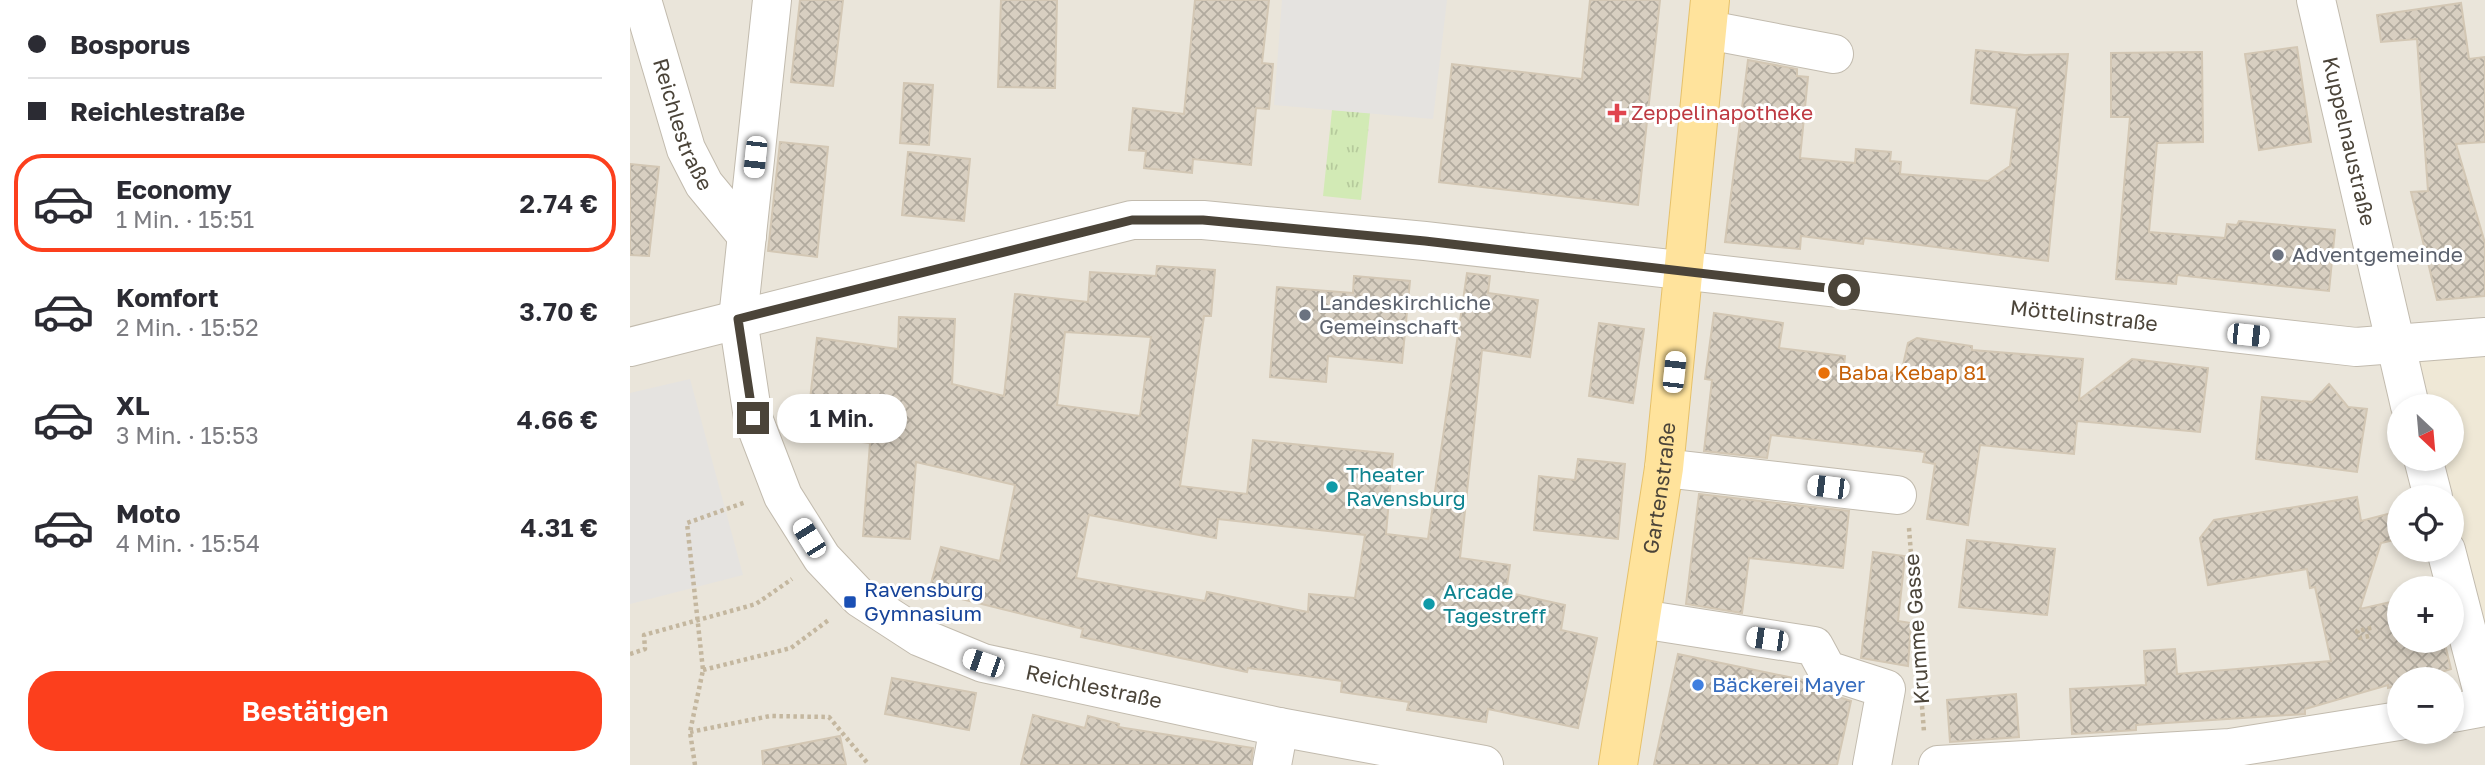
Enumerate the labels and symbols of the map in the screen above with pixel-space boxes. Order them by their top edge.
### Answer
street label: Kuppelnaustraße [2318,54,2382,228]
street label: Reichlestraße [648,55,719,195]
place label: Zeppelinapotheke [1631,99,1813,125]
marker: Zeppelinapotheke [1609,105,1625,121]
car [743,135,768,179]
place label: Adventgemeinde [2292,241,2463,267]
marker: Adventgemeinde [2270,247,2286,263]
route start [1828,274,1860,306]
place label: Landeskirchliche Gemeinschaft [1319,289,1491,339]
street label: Möttelinstraße [2009,294,2159,336]
marker: Landeskirchliche Gemeinschaft [1297,307,1313,323]
car [2227,322,2270,348]
car [1662,350,1687,394]
place label: Baba Kebap 81 [1838,359,1986,385]
marker: Baba Kebap 81 [1816,365,1832,381]
callout: 1 Min. [778,394,907,442]
north arrow [2387,394,2464,471]
route end [737,402,769,434]
street label: Gartenstraße [1637,421,1680,556]
place label: Theater Ravensburg [1346,461,1466,511]
car [1806,474,1851,500]
marker: Theater Ravensburg [1324,479,1340,495]
car [789,515,830,561]
street label: Krumme Gasse [1898,553,1934,705]
place label: Ravensburg Gymnasium [864,576,984,626]
place label: Arcade Tagestreff [1443,578,1546,628]
marker: Ravensburg Gymnasium [842,594,858,610]
marker: Arcade Tagestreff [1421,596,1437,612]
car [1745,626,1790,652]
car [960,646,1007,680]
street label: Reichlestraße [1023,659,1165,713]
place label: Bäckerei Mayer [1712,671,1865,697]
marker: Bäckerei Mayer [1690,677,1706,693]

